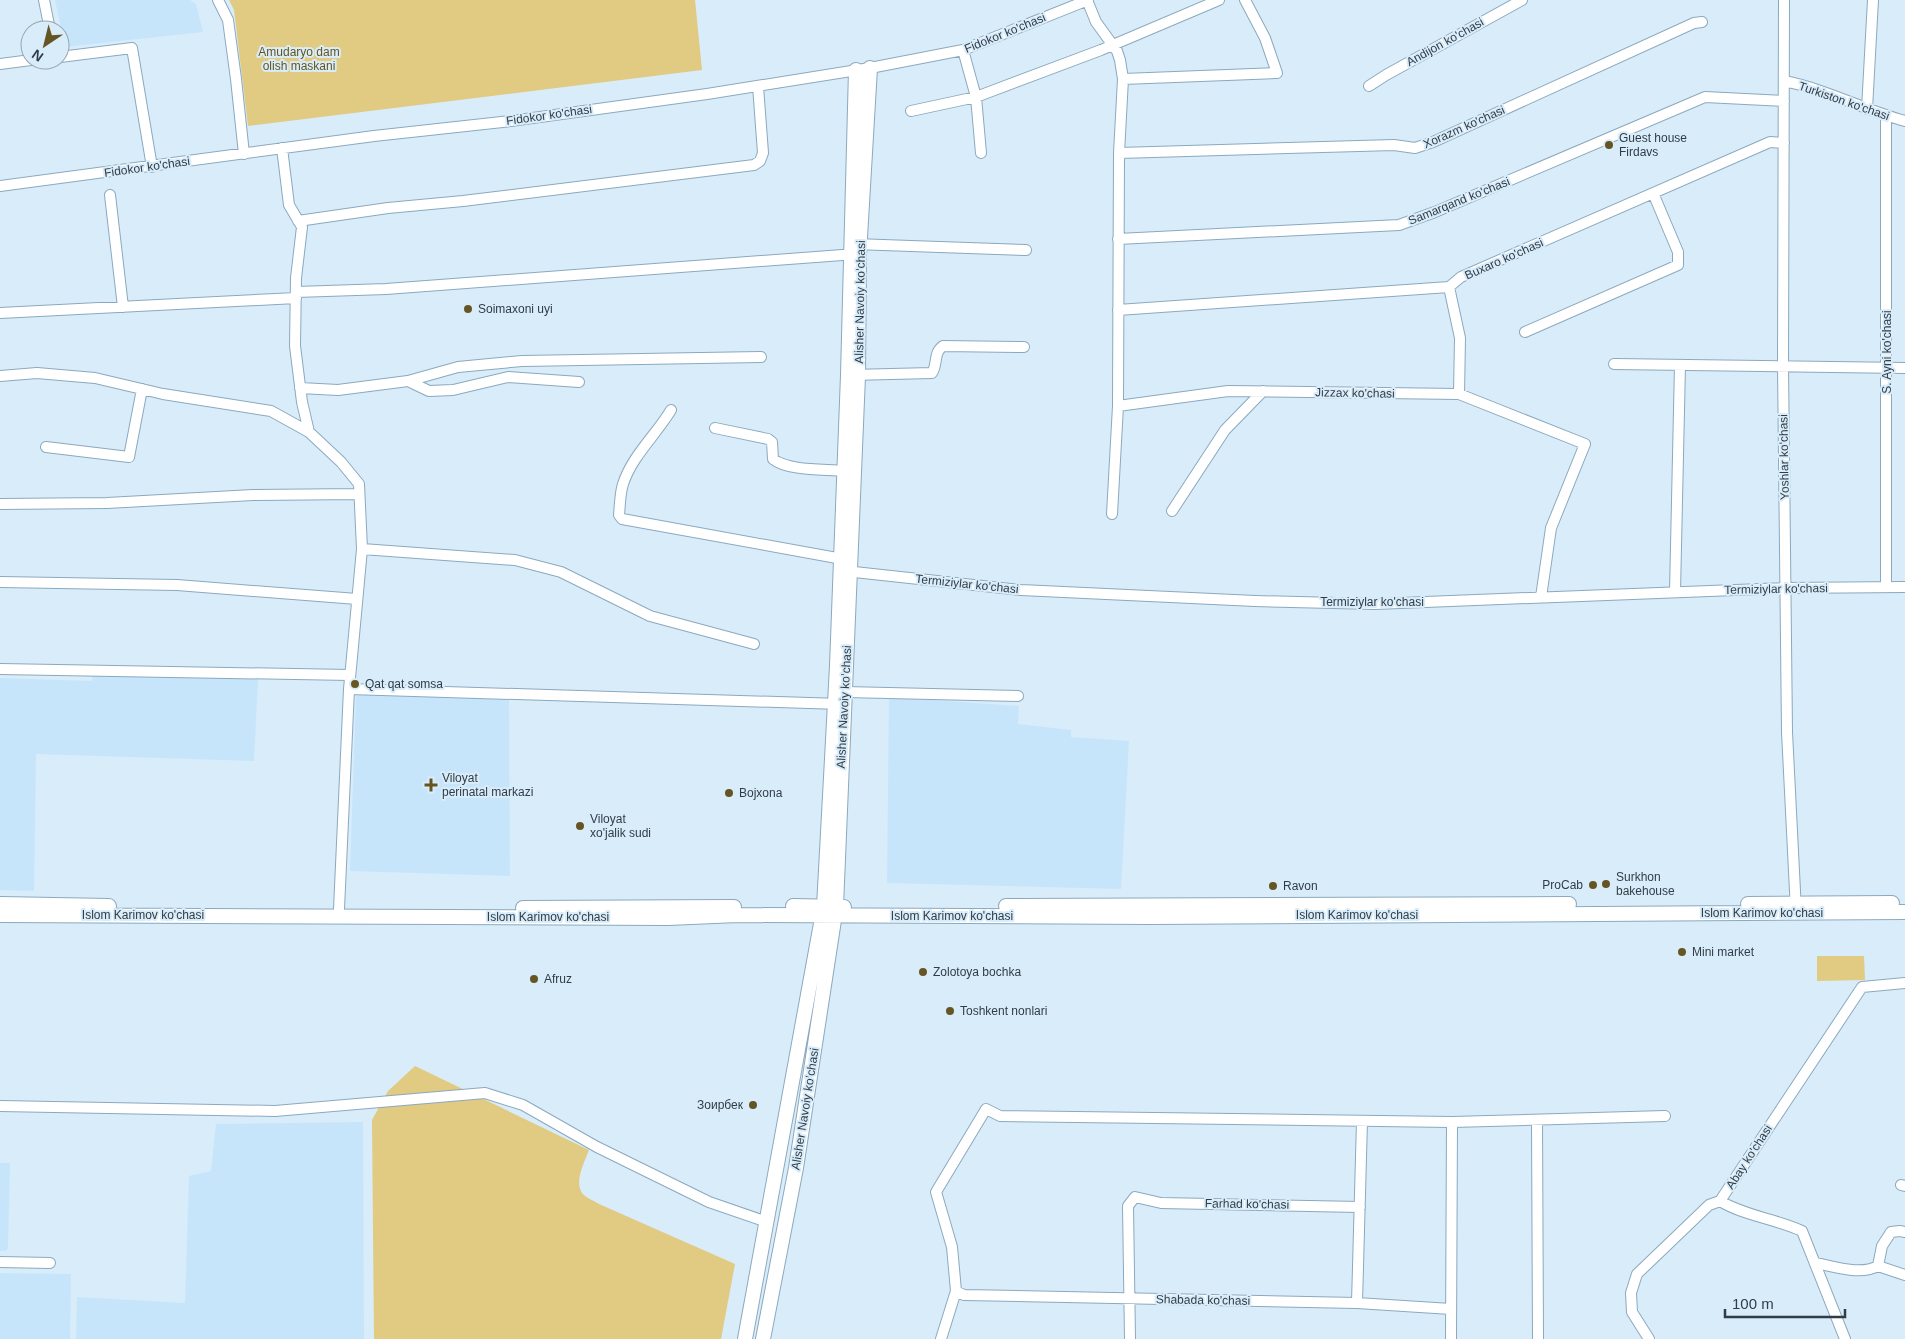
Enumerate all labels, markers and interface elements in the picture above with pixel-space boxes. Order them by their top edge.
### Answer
street label: Fidokor ko'chasi [962,10,1048,56]
street label: Andijon ko'chasi [1404,15,1486,69]
north arrow [20,20,70,70]
park label: Amudaryo dam olish maskani [258,45,340,73]
text: N [29,46,46,65]
street label: Turkiston ko'chasi [1797,79,1891,123]
street label: Fidokor ko'chasi [505,102,593,128]
street label: Xorazm ko'chasi [1421,103,1507,151]
place label: Guest house Firdavs [1619,131,1687,159]
marker: Guest house Firdavs [1603,139,1615,151]
street label: Fidokor ko'chasi [103,154,191,180]
street label: Samarqand ko'chasi [1406,174,1512,228]
street label: Buxaro ko'chasi [1463,235,1545,283]
street label: Alisher Navoiy ko’chasi [852,240,868,364]
place label: Soimaxoni uyi [478,302,553,316]
marker: Soimaxoni uyi [462,303,474,315]
street label: S. Ayni ko'chasi [1880,310,1894,394]
street label: Jizzax ko'chasi [1315,385,1395,401]
street label: Yoshlar ko'chasi [1776,414,1792,500]
street label: Termiziylar ko'chasi [915,572,1019,596]
street label: Termiziylar ko'chasi [1724,581,1828,597]
street label: Termiziylar ko'chasi [1320,595,1424,609]
street label: Alisher Navoiy ko’chasi [834,645,854,769]
place label: Qat qat somsa [365,677,443,691]
marker: Qat qat somsa [349,678,361,690]
place label: Viloyat perinatal markazi [442,771,533,799]
marker: Viloyat perinatal markazi [424,778,438,792]
place label: Bojxona [739,786,783,800]
marker: Bojxona [723,787,735,799]
place label: Viloyat xo'jalik sudi [590,812,651,840]
marker: Viloyat xo'jalik sudi [574,820,586,832]
place label: Surkhon bakehouse [1616,870,1675,898]
place label: ProCab [1542,878,1583,892]
marker: Surkhon bakehouse [1600,878,1612,890]
place label: Ravon [1283,879,1318,893]
marker: ProCab [1587,879,1599,891]
marker: Ravon [1267,880,1279,892]
street label: Islom Karimov ko'chasi [1701,906,1823,920]
street label: Islom Karimov ko'chasi [82,908,204,922]
street label: Islom Karimov ko'chasi [1296,908,1418,922]
street label: Islom Karimov ko'chasi [891,909,1013,923]
street label: Islom Karimov ko'chasi [487,910,609,924]
place label: Mini market [1692,945,1755,959]
marker: Mini market [1676,946,1688,958]
place label: Zolotoya bochka [933,965,1021,979]
marker: Zolotoya bochka [917,966,929,978]
place label: Afruz [544,972,572,986]
marker: Afruz [528,973,540,985]
place label: Toshkent nonlari [960,1004,1047,1018]
marker: Toshkent nonlari [944,1005,956,1017]
street label: Alisher Navoiy ko’chasi [788,1047,822,1171]
place label: Зоирбек [697,1098,744,1112]
marker: Зоирбек [747,1099,759,1111]
street label: Abay ko'chasi [1723,1122,1775,1192]
street label: Farhad ko'chasi [1205,1196,1289,1212]
scale bar [1725,1286,1845,1318]
street label: Shabada ko'chasi [1156,1292,1250,1308]
text: 100 m [1732,1295,1774,1312]

